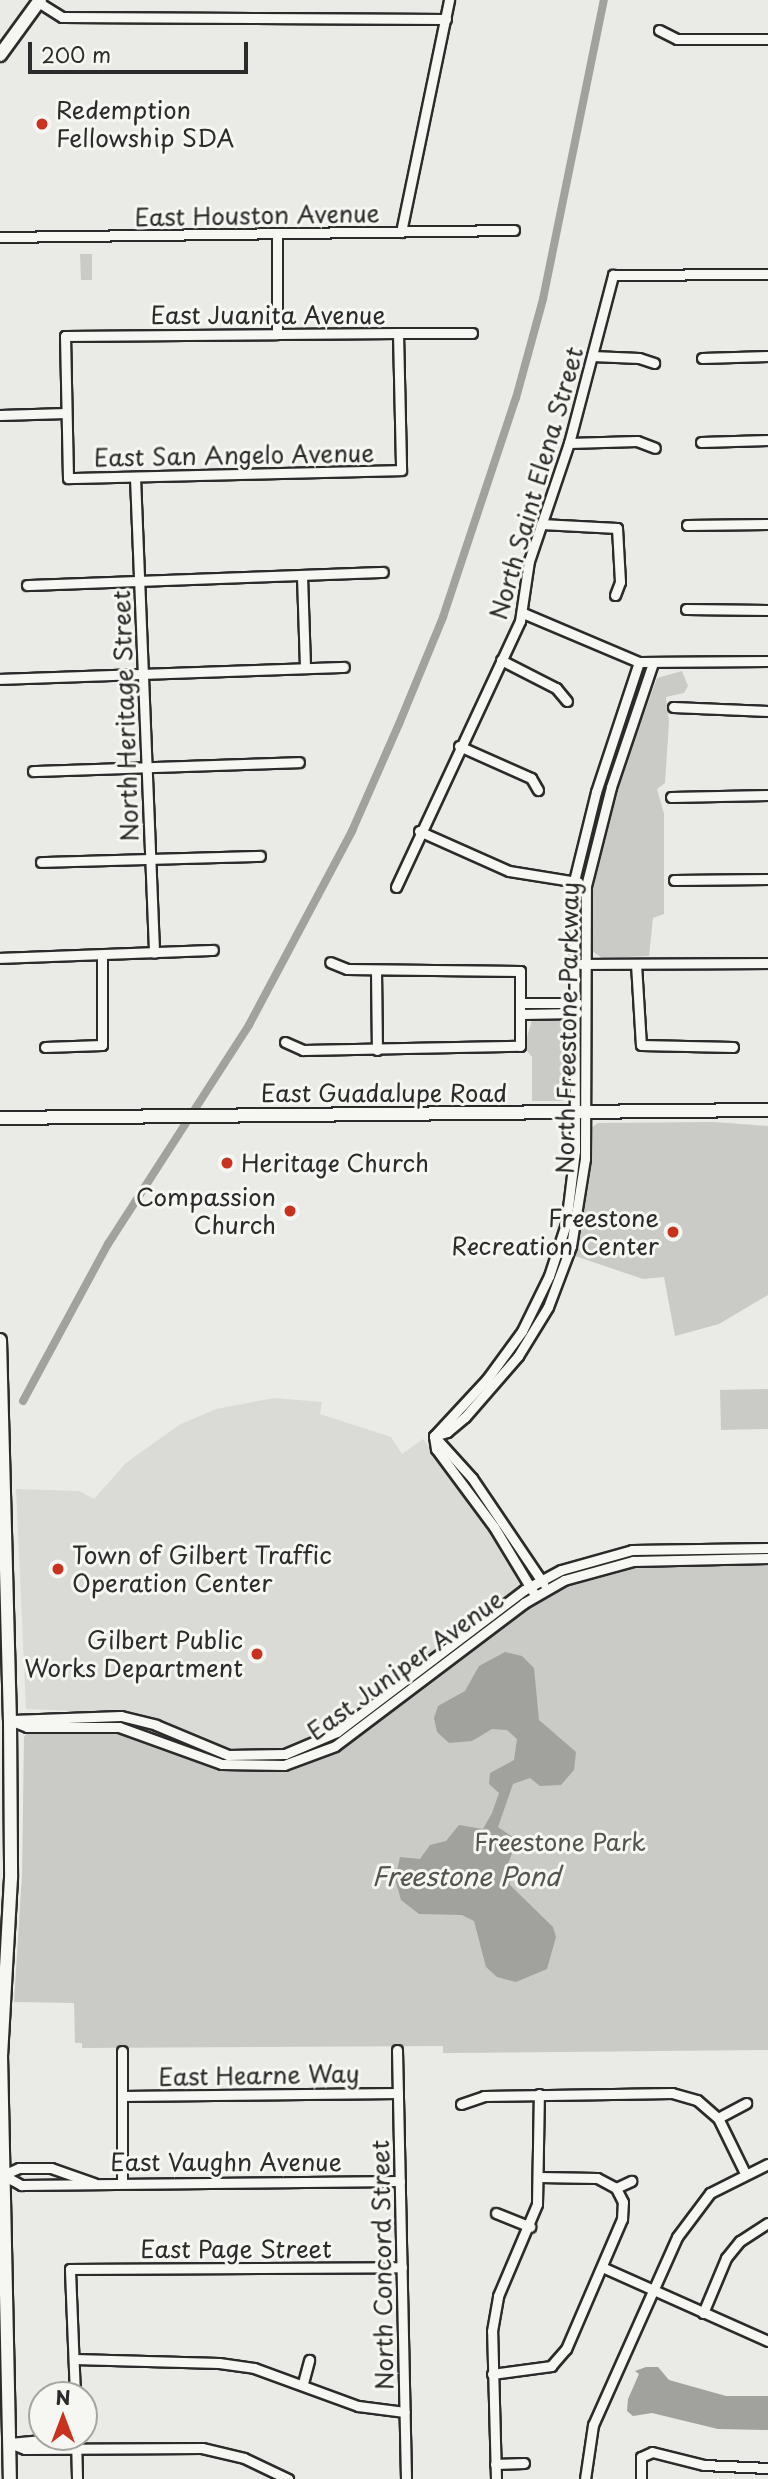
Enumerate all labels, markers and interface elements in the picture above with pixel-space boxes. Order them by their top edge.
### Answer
scale bar [32,28,252,72]
text: 200 m [41,38,111,70]
place label: Redemption Fellowship SDA [56,96,234,152]
marker: Redemption Fellowship SDA [34,116,50,132]
street label: East Houston Avenue [136,198,378,232]
street label: East Juanita Avenue [149,301,387,329]
street label: North Saint Elena Street [483,342,589,624]
street label: East San Angelo Avenue [94,438,374,472]
street label: North Heritage Street [106,588,144,844]
street label: North Freestone Parkway [550,880,584,1176]
street label: East Guadalupe Road [260,1079,508,1107]
place label: Heritage Church [241,1149,431,1177]
marker: Heritage Church [219,1155,235,1171]
place label: Compassion Church [136,1183,276,1239]
marker: Compassion Church [282,1203,298,1219]
place label: Freestone Recreation Center [450,1204,659,1260]
marker: Freestone Recreation Center [665,1224,681,1240]
place label: Town of Gilbert Traffic Operation Center [72,1541,335,1597]
marker: Town of Gilbert Traffic Operation Center [50,1561,66,1577]
street label: East Juniper Avenue [301,1584,509,1746]
place label: Gilbert Public Works Department [23,1626,243,1682]
marker: Gilbert Public Works Department [249,1646,265,1662]
park label: Freestone Park [474,1828,646,1856]
water label: Freestone Pond [372,1860,560,1892]
street label: East Hearne Way [158,2059,360,2091]
street label: North Concord Street [365,2139,399,2391]
street label: East Vaughn Avenue [109,2148,343,2176]
street label: East Page Street [140,2235,332,2263]
north arrow [28,2381,98,2451]
text: N [55,2383,71,2411]

